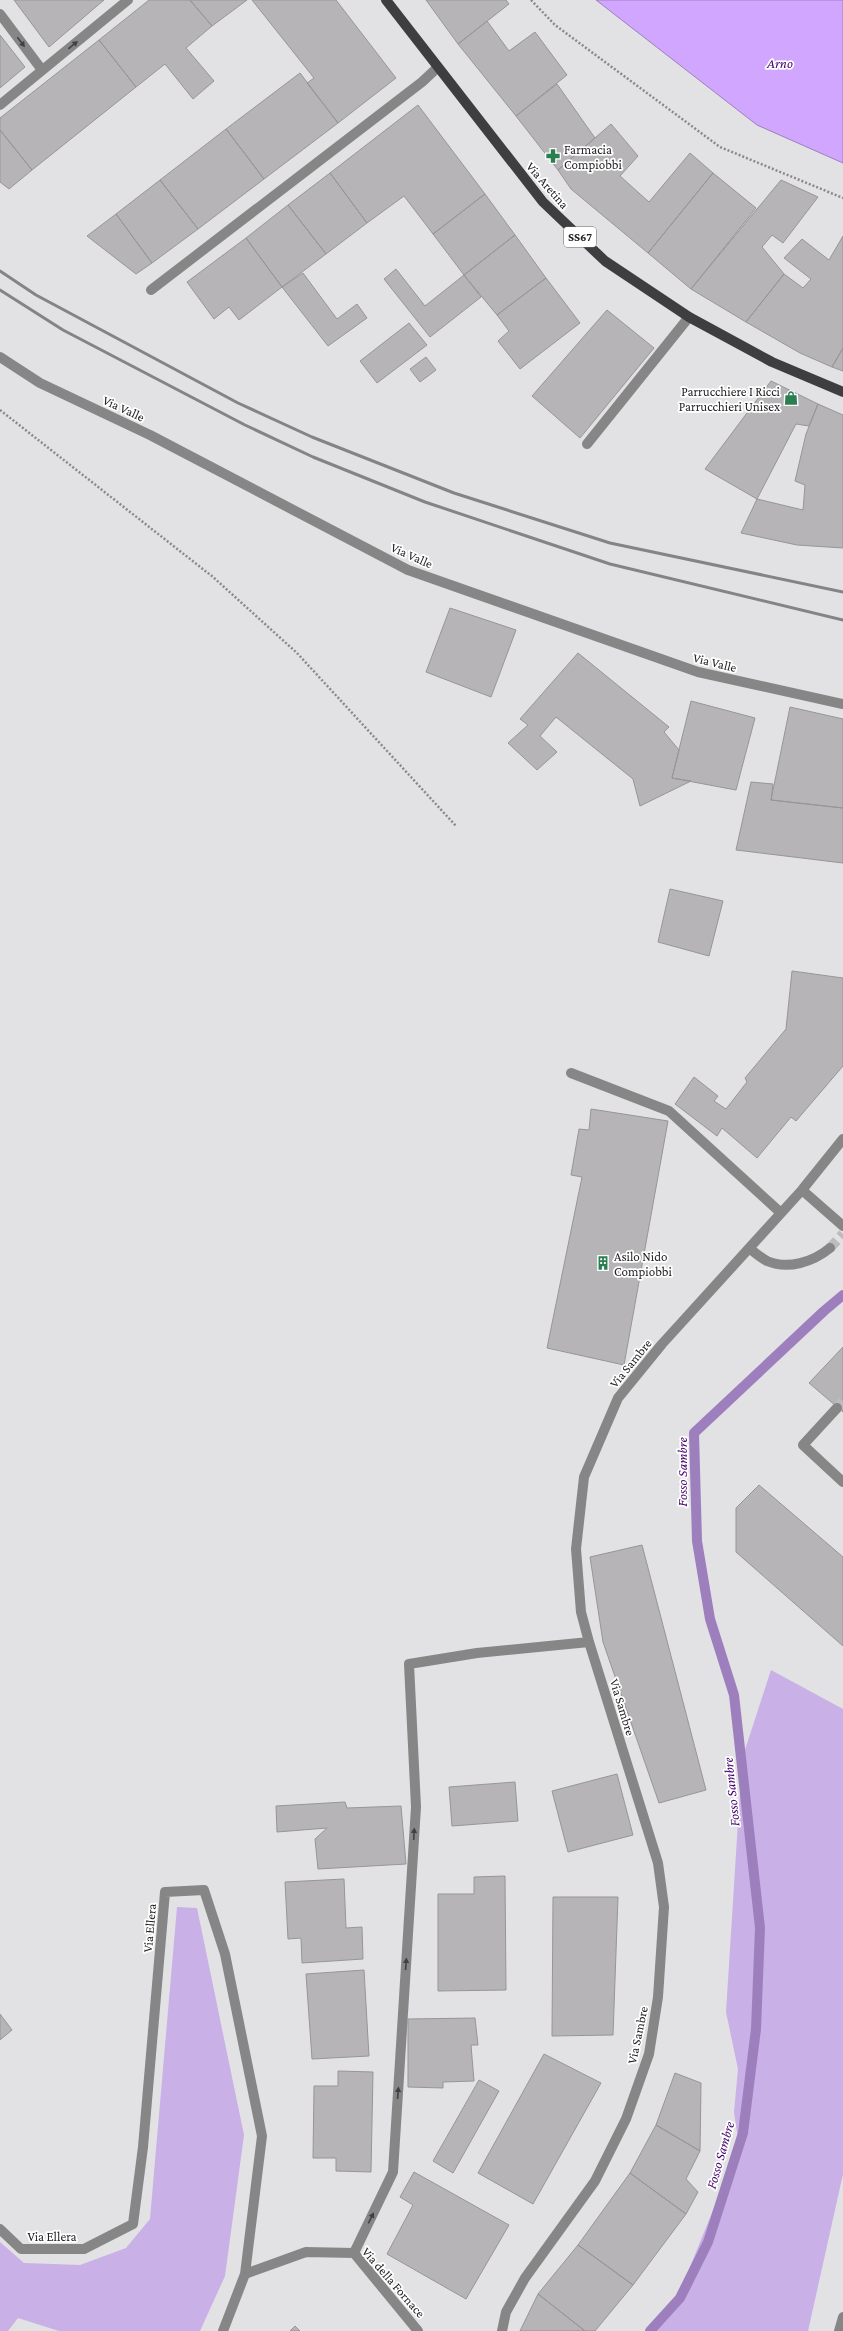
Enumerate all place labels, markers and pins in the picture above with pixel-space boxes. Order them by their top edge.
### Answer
place label: Farmacia Compiobbi [564,142,623,172]
pharmacy icon: Farmacia Compiobbi [545,148,561,164]
place label: Parrucchiere I Ricci Parrucchieri Unisex [679,384,781,414]
shop icon: Parrucchiere I Ricci Parrucchieri Unisex [783,390,799,406]
place label: Asilo Nido Compiobbi [614,1249,673,1279]
building icon: Asilo Nido Compiobbi [595,1255,611,1271]

